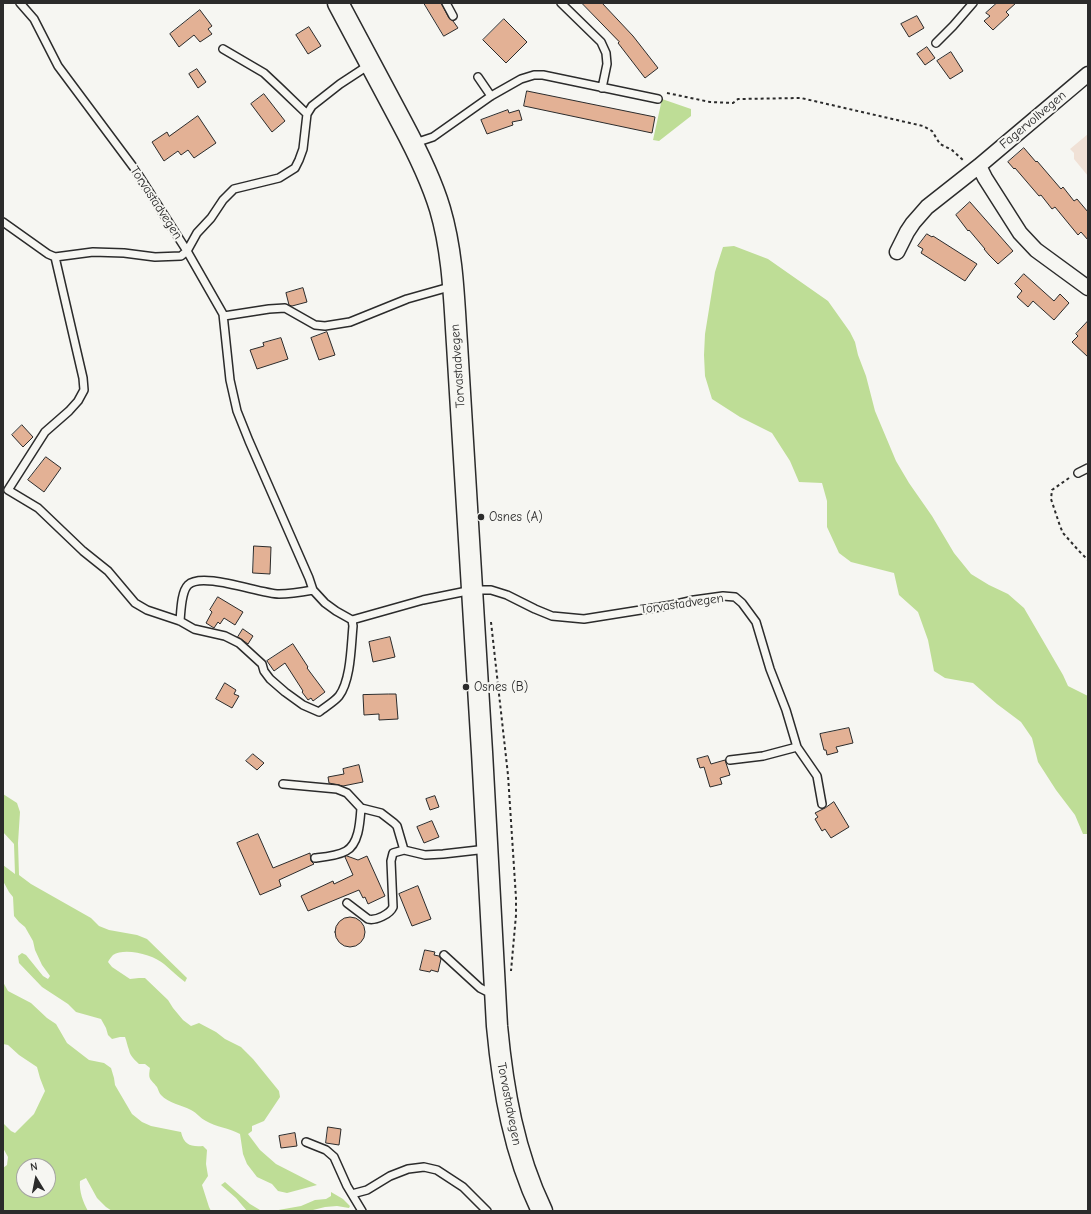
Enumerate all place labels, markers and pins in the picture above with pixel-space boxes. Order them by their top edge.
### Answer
place label: Osnes (A) [489,509,543,525]
marker: Osnes (A) [476,512,486,522]
place label: Osnes (B) [474,679,528,695]
marker: Osnes (B) [461,682,471,692]

